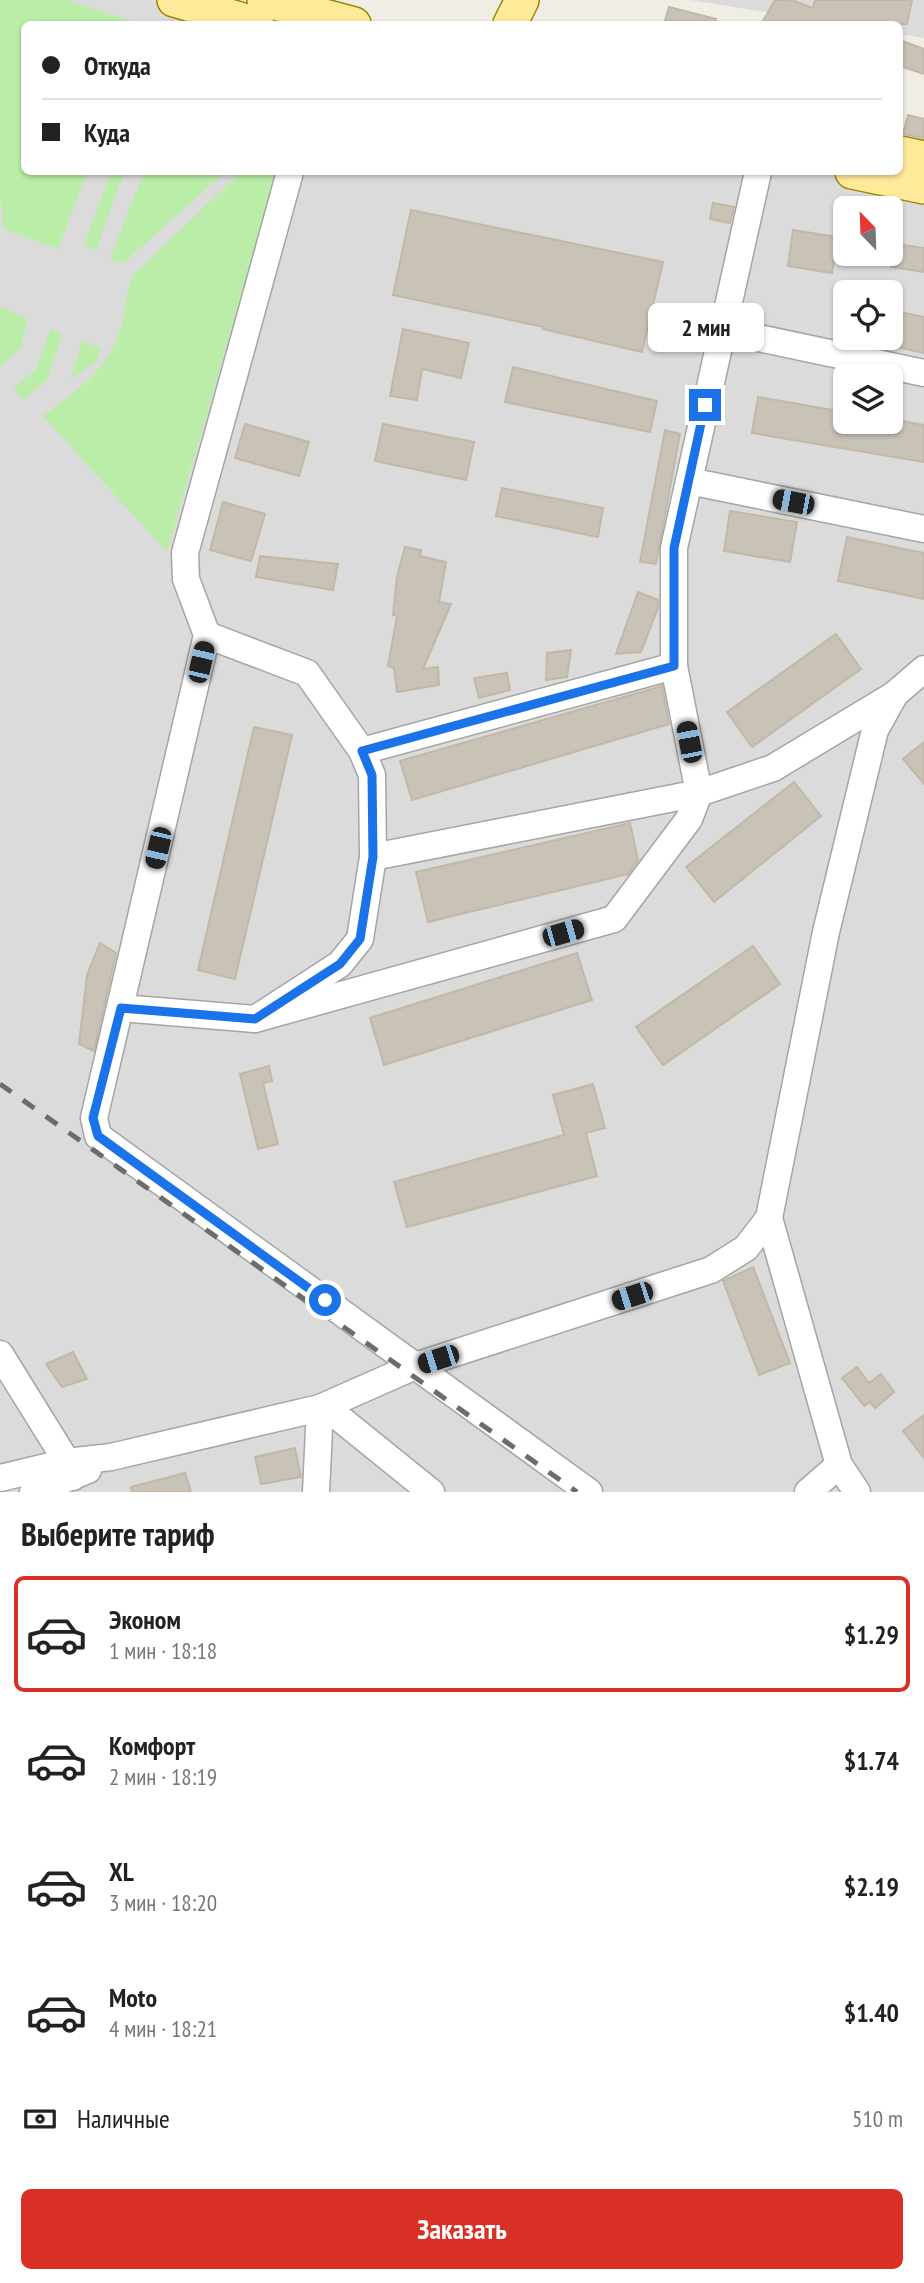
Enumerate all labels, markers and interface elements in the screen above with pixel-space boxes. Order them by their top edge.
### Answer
text: Откуда [84,49,151,82]
text: Куда [84,116,130,149]
north arrow [833,196,903,266]
map controls [833,196,903,434]
button: locate [833,280,903,350]
callout: 2 мин [647,304,763,352]
text: 2 мин [681,313,731,342]
button: layers [833,364,903,434]
route end [689,389,721,421]
car [771,488,816,516]
car [187,639,216,685]
car [675,719,704,765]
car [144,825,173,871]
car [540,917,587,949]
car [609,1280,656,1312]
route start [309,1284,341,1316]
car [415,1343,462,1375]
text: Выберите тариф [21,1513,215,1555]
icon: car [25,1603,88,1666]
text: Эконом [109,1603,181,1636]
text: $1.29 [844,1618,899,1651]
text: 1 мин · 18:18 [109,1636,217,1665]
icon: car [25,1729,88,1792]
text: Комфорт [109,1729,195,1762]
text: $1.74 [844,1744,899,1777]
text: 2 мин · 18:19 [109,1762,217,1791]
icon: car [25,1855,88,1918]
text: XL [109,1855,134,1888]
text: $2.19 [844,1870,899,1903]
text: 3 мин · 18:20 [109,1888,217,1917]
icon: car [25,1981,88,2044]
text: Moto [109,1981,157,2014]
text: $1.40 [844,1996,899,2029]
text: 4 мин · 18:21 [109,2014,217,2043]
icon: cash [21,2100,59,2138]
text: Наличные [77,2102,170,2135]
text: 510 m [852,2104,903,2133]
button: Заказать [21,2189,903,2269]

